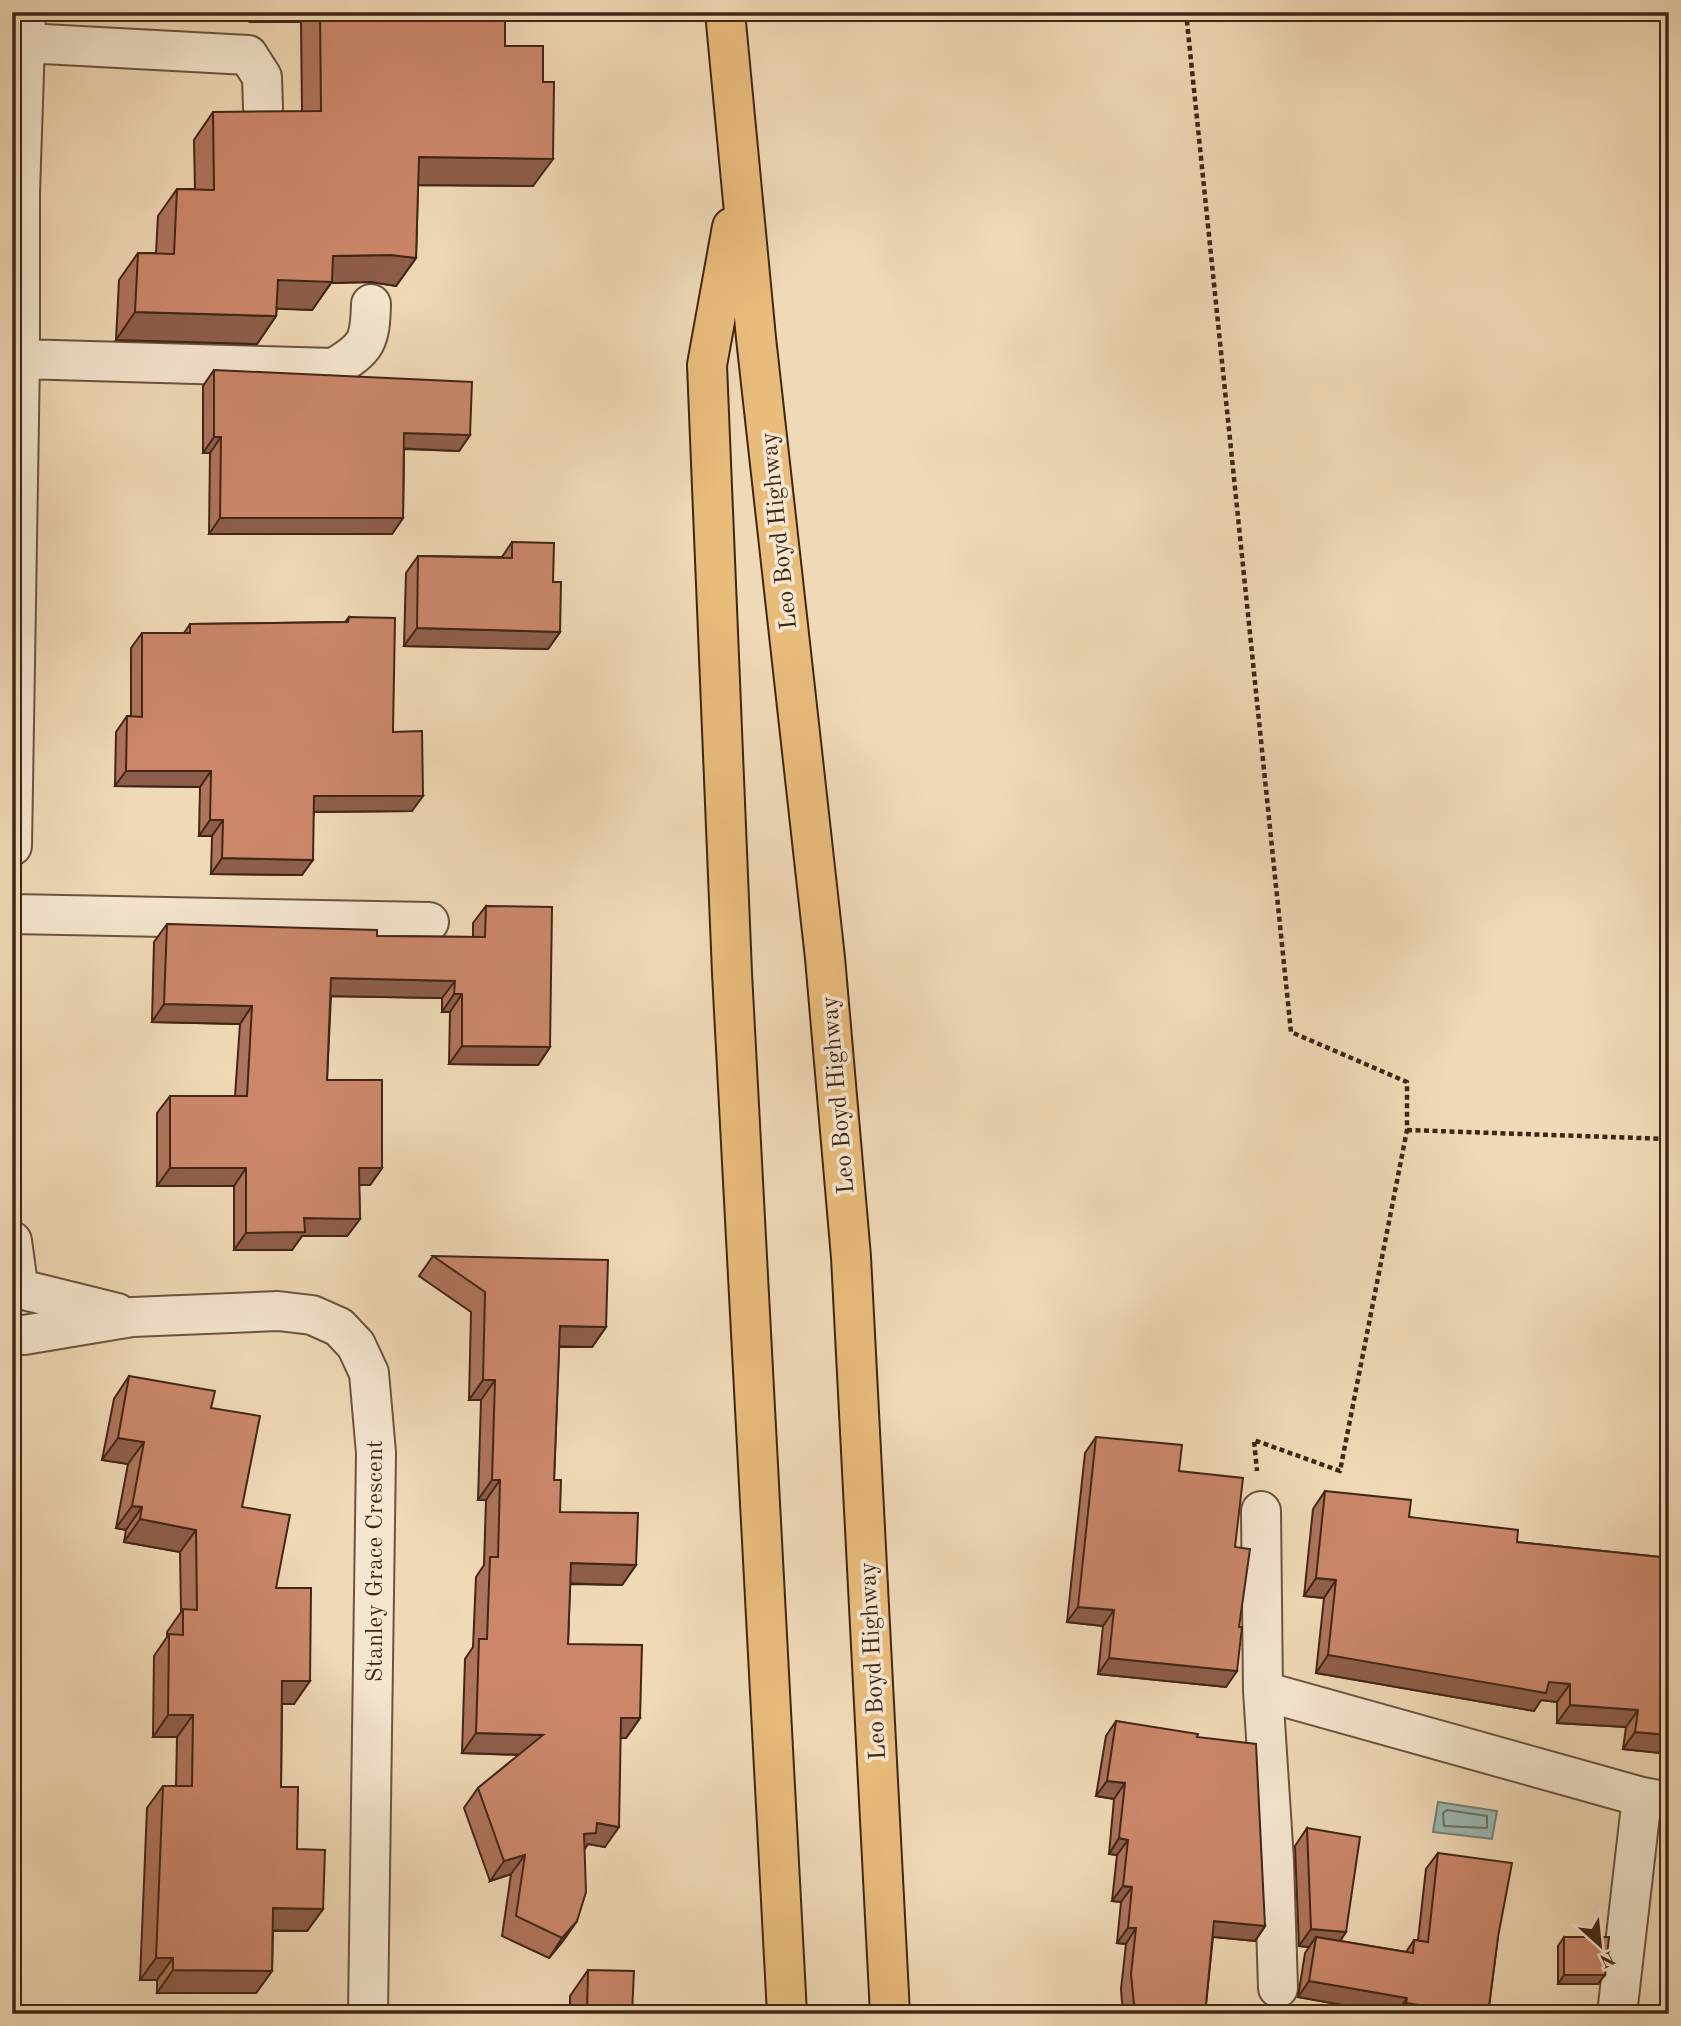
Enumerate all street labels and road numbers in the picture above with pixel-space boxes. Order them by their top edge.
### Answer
street label: Leo Boyd Highway [758,431,802,631]
street label: Leo Boyd Highway [818,995,860,1195]
street label: Stanley Grace Crescent [364,1440,388,1682]
street label: Leo Boyd Highway [857,1561,891,1761]

